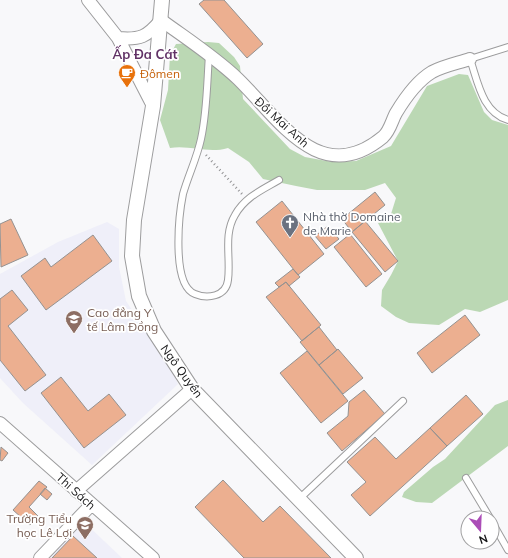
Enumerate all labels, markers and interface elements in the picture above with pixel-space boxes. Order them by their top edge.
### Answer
district label: Ấp Đa Cát [113,45,177,62]
cafe icon: Đômen [117,63,137,88]
place label: Đômen [140,66,180,81]
street label: Đồi Mai Anh [252,94,312,150]
place label: Nhà thờ Domaine de Marie [303,209,401,238]
church icon: Nhà thờ Domaine de Marie [280,213,300,238]
place label: Cao đẳng Y tế Lâm Đồng [87,305,158,334]
school or university icon: Cao đẳng Y tế Lâm Đồng [64,309,84,334]
street label: Ngô Quyền [158,341,206,401]
street label: Thi Sách [53,469,99,513]
north arrow [460,510,500,550]
place label: Trường Tiểu học Lê Lợi [7,511,72,540]
school or university icon: Trường Tiểu học Lê Lợi [75,515,95,540]
text: N [477,531,489,547]

